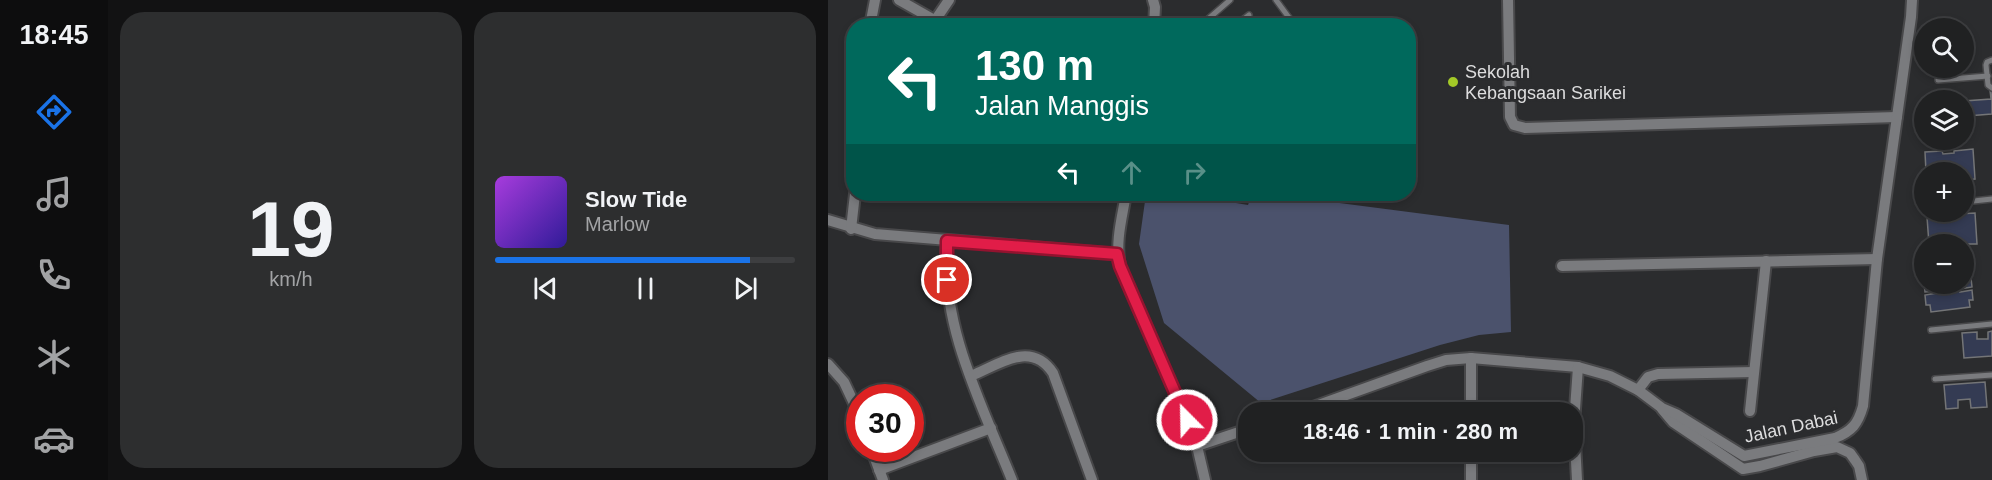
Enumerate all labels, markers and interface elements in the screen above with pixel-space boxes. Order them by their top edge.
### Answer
map controls [1914,18,1974,294]
button: search [1914,18,1974,78]
text: 18:45 [19,20,89,50]
icon: left [876,42,954,120]
text: 130 m [975,42,1094,89]
place label: Sekolah Kebangsaan Sarikei [1465,62,1626,103]
marker: Sekolah Kebangsaan Sarikei [1446,75,1460,89]
button: layers [1914,90,1974,150]
icon: directions [33,91,75,133]
text: Jalan Manggis [975,91,1149,121]
icon: left [1052,156,1085,189]
icon: ahead [1115,156,1148,189]
icon: right [1178,156,1211,189]
button: + [1914,162,1974,222]
icon: music [33,173,75,215]
text: 19 [248,185,334,273]
text: Slow Tide [585,187,687,212]
text: Marlow [585,213,649,235]
button: − [1914,234,1974,294]
icon: phone [33,254,75,296]
pin [921,254,972,305]
icon: arrive [930,263,963,296]
text: km/h [269,268,313,290]
icon: previous [529,272,562,305]
icon: pause [629,272,662,305]
icon: next [729,272,762,305]
icon: climate [33,336,75,378]
speed limit sign: 30 [846,384,924,462]
position arrow [1155,388,1219,452]
street label: Jalan Dabai [1742,407,1840,447]
icon: car [33,418,75,460]
text: 18:46 · 1 min · 280 m [1303,419,1518,444]

